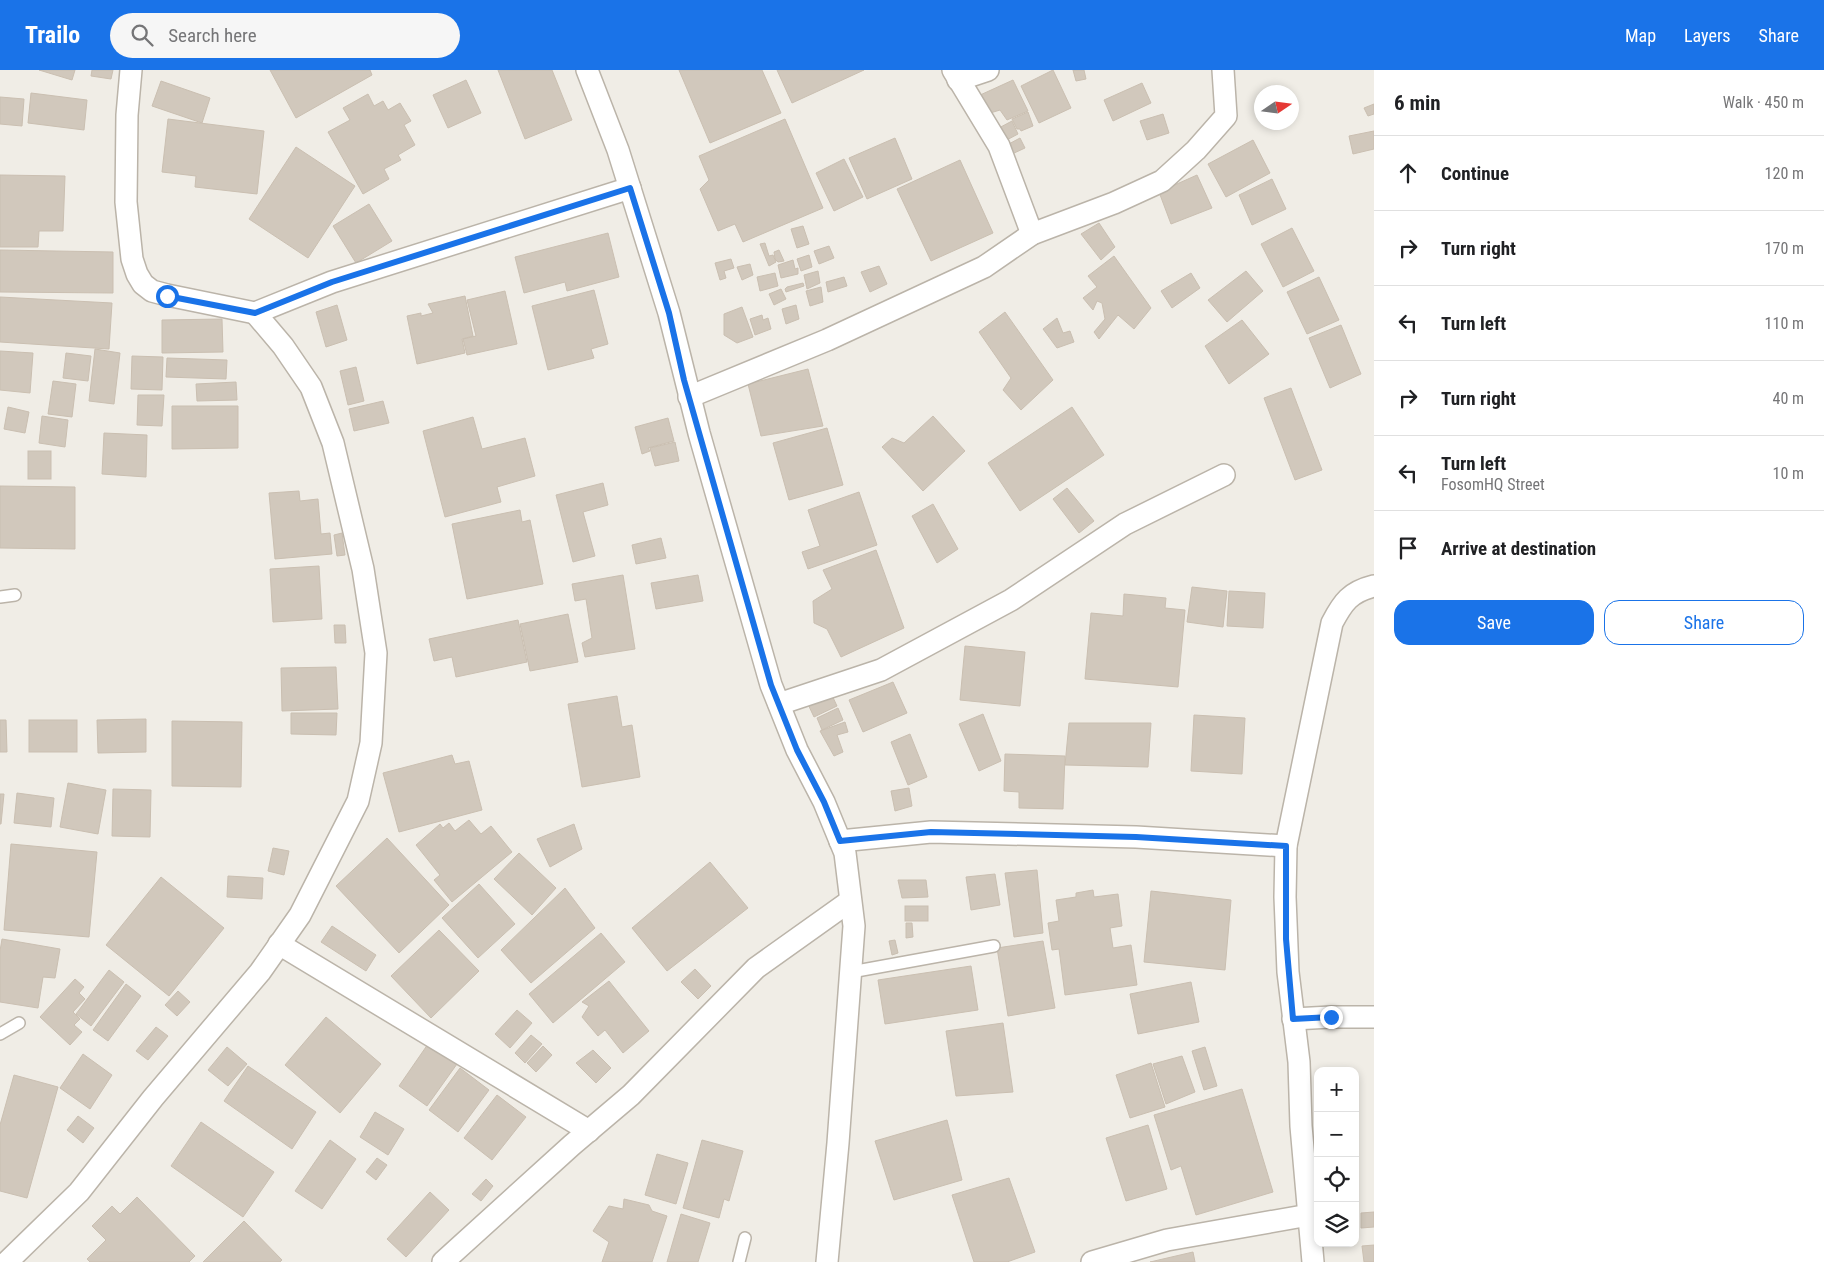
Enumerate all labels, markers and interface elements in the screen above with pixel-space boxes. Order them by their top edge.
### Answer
search box [110,13,460,58]
text: Trailo [25,21,80,49]
icon: search [128,21,156,49]
text: Search here [168,24,257,47]
text: Map [1625,25,1656,46]
text: Layers [1684,25,1731,46]
text: Share [1759,25,1799,46]
north arrow [1254,85,1299,130]
text: 6 min [1394,91,1441,115]
text: Walk · 450 m [1723,93,1804,112]
icon: ahead [1394,159,1422,187]
text: Continue [1441,162,1509,185]
text: 120 m [1765,164,1804,183]
icon: right [1394,234,1422,262]
text: Turn right [1441,237,1516,260]
text: 170 m [1765,239,1804,258]
route start [156,285,179,308]
icon: left [1394,309,1422,337]
text: Turn left [1441,312,1506,335]
text: 110 m [1765,314,1804,333]
icon: right [1394,384,1422,412]
text: Turn right [1441,387,1516,410]
text: 40 m [1772,389,1804,408]
text: Turn left [1441,452,1506,475]
icon: left [1394,459,1422,487]
text: 10 m [1772,464,1804,483]
text: FosomHQ Street [1441,475,1545,494]
icon: arrive [1394,534,1422,562]
text: Arrive at destination [1441,537,1596,560]
button: Save [1394,600,1594,645]
button: Share [1604,600,1804,645]
route end [1320,1006,1343,1029]
map controls [1314,1067,1359,1247]
button: + [1314,1067,1359,1112]
button: − [1314,1112,1359,1157]
button: locate [1314,1157,1359,1202]
button: layers [1314,1202,1359,1247]

